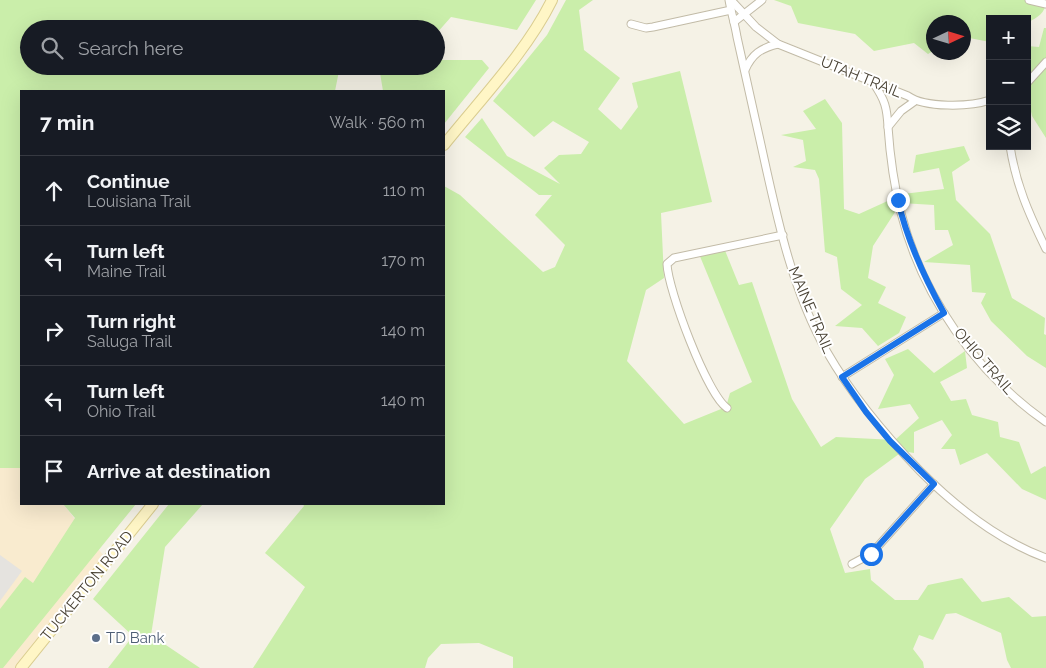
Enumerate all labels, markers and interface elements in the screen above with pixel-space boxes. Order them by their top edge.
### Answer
north arrow [926,15,971,60]
map controls [986,15,1031,150]
button: + [986,15,1031,60]
search box [20,20,445,75]
icon: search [38,34,66,62]
text: Search here [78,37,184,59]
street label: UTAH TRAIL [818,53,904,101]
button: − [986,60,1031,105]
button: layers [986,105,1031,150]
text: 7 min [40,110,94,135]
text: Walk · 560 m [329,113,425,132]
text: Continue [87,170,170,192]
icon: ahead [40,177,68,205]
text: 110 m [383,181,425,200]
route end [887,189,910,212]
text: Louisiana Trail [87,192,191,211]
text: Turn left [87,240,164,262]
icon: left [40,247,68,275]
text: 170 m [381,251,425,270]
text: Maine Trail [87,262,166,281]
street label: MAINE TRAIL [785,264,837,356]
text: Turn right [87,310,176,332]
icon: right [40,317,68,345]
text: 140 m [381,321,425,340]
street label: OHIO TRAIL [950,324,1018,398]
text: Saluga Trail [87,332,172,351]
text: Turn left [87,380,164,402]
icon: left [40,387,68,415]
text: 140 m [381,391,425,410]
text: Ohio Trail [87,402,155,421]
icon: arrive [40,457,68,485]
text: Arrive at destination [87,460,271,482]
street label: TUCKERTON ROAD [37,527,137,645]
route start [860,543,883,566]
place label: TD Bank [106,629,165,647]
marker: TD Bank [90,632,102,644]

